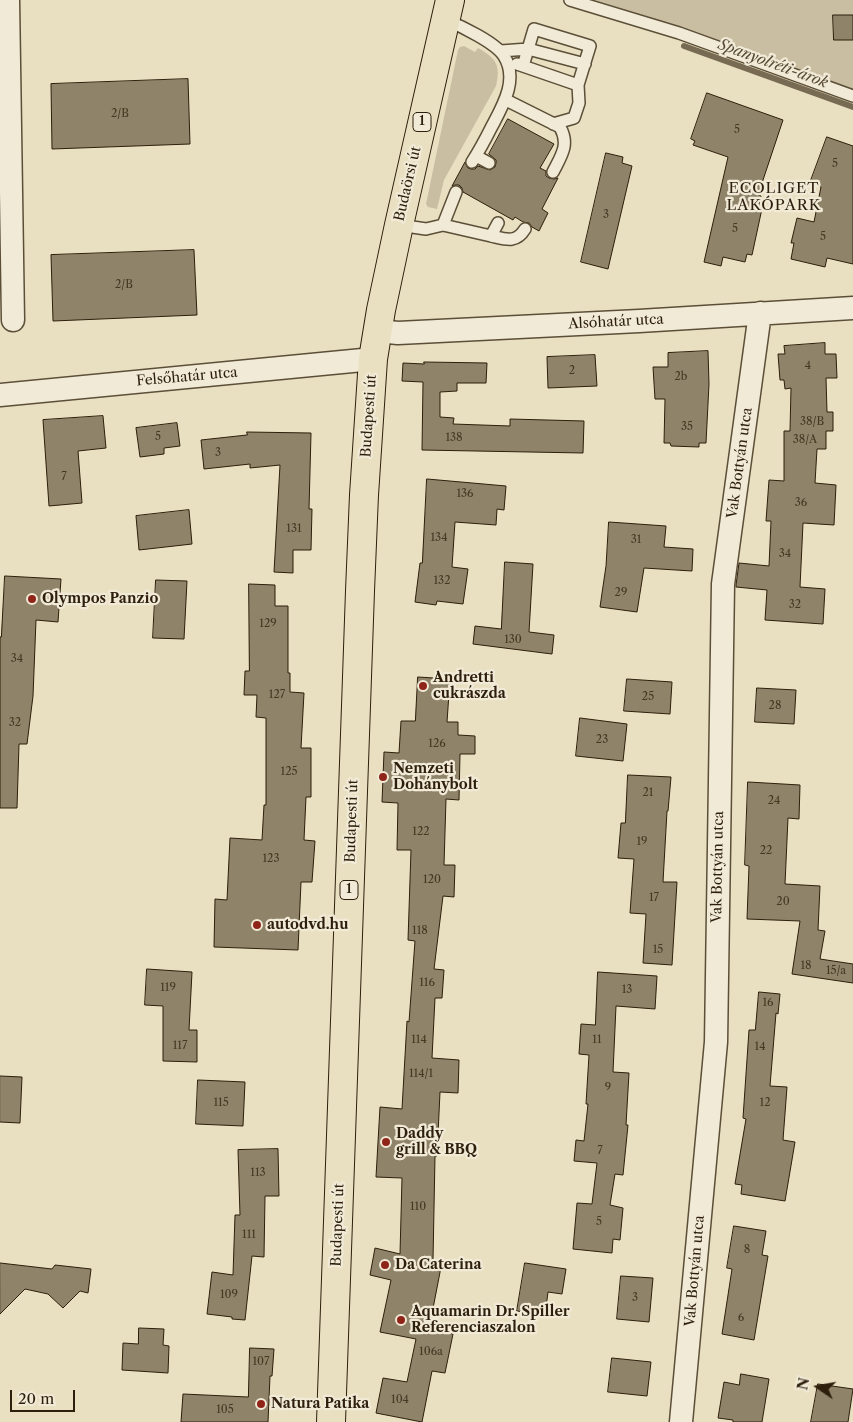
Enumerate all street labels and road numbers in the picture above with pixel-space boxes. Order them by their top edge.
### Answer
road number: 1 [413,112,431,132]
street label: Budaörsi út [391,145,425,223]
street label: Alsóhatár utca [568,311,664,333]
street label: Felsőhatár utca [136,364,238,390]
street label: Budapesti út [358,374,380,458]
street label: Vak Bottyán utca [724,406,756,520]
street label: Budapesti út [342,779,362,863]
street label: Vak Bottyán utca [709,811,727,923]
road number: 1 [340,880,358,900]
street label: Budapesti út [328,1183,348,1267]
street label: Vak Bottyán utca [682,1215,708,1327]

